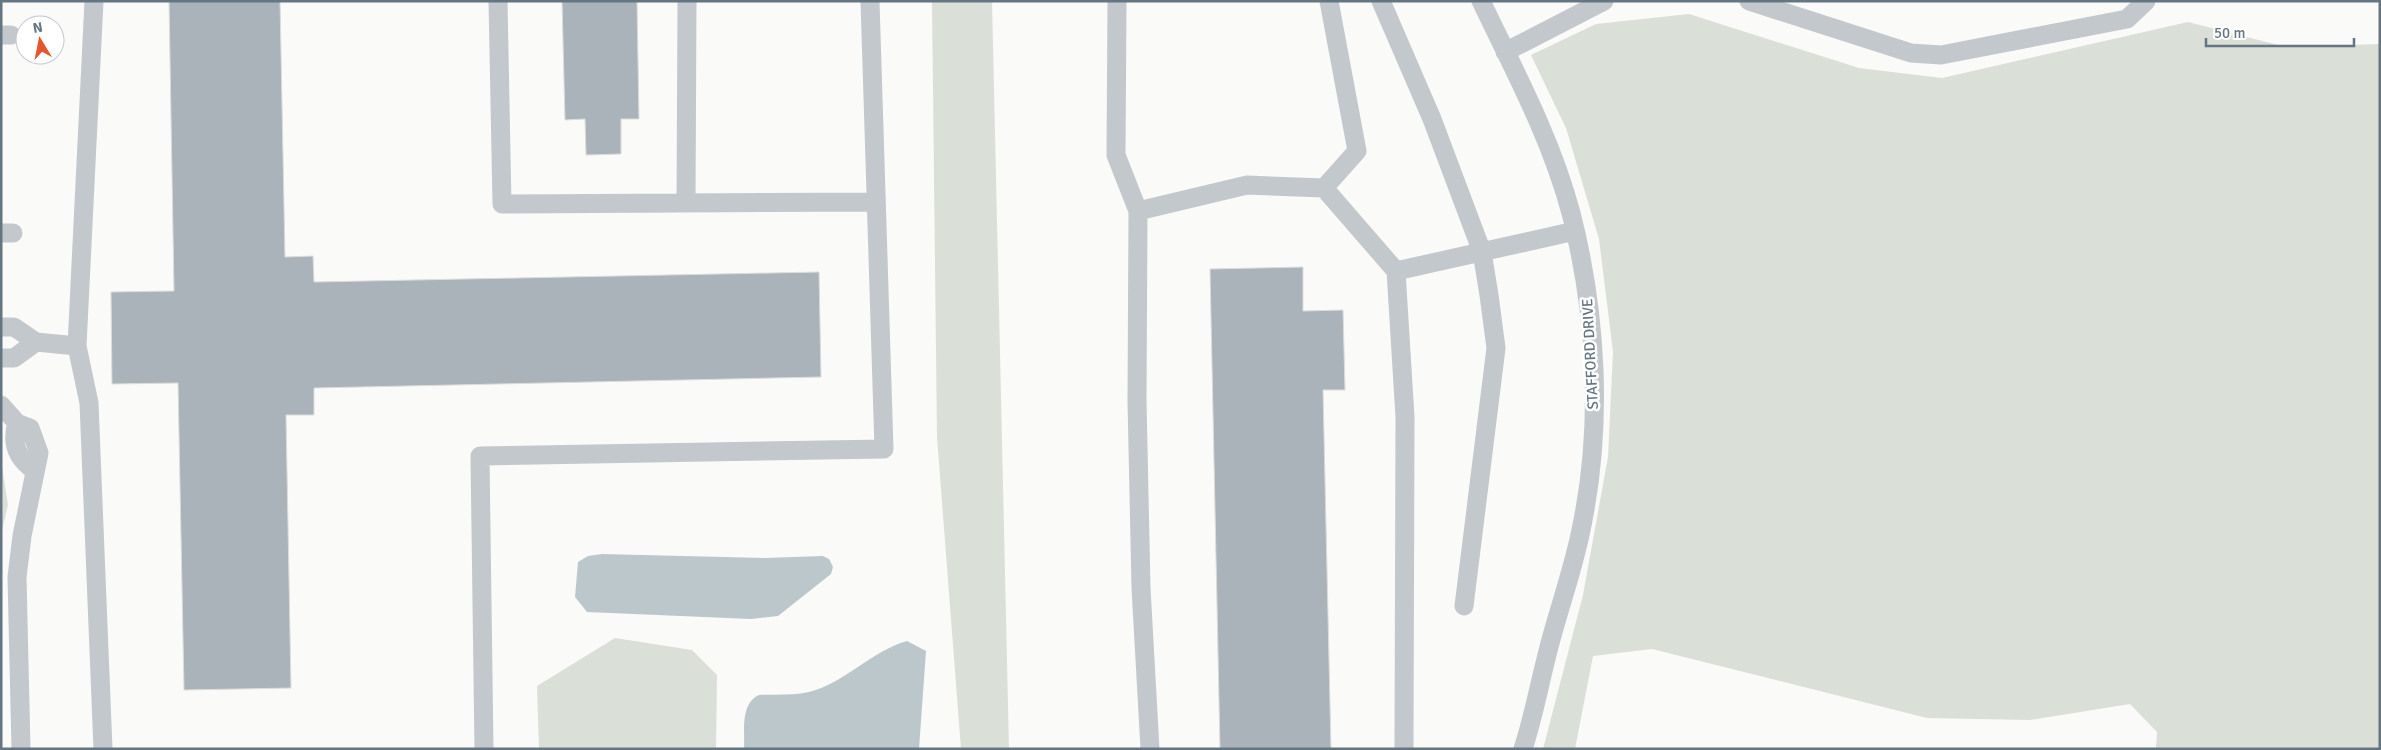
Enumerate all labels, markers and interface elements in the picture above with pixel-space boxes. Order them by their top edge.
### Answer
north arrow [15,15,65,65]
scale bar [2206,15,2354,47]
text: N [32,18,44,37]
text: 50 m [2214,24,2245,42]
street label: STAFFORD DRIVE [1578,298,1602,410]

